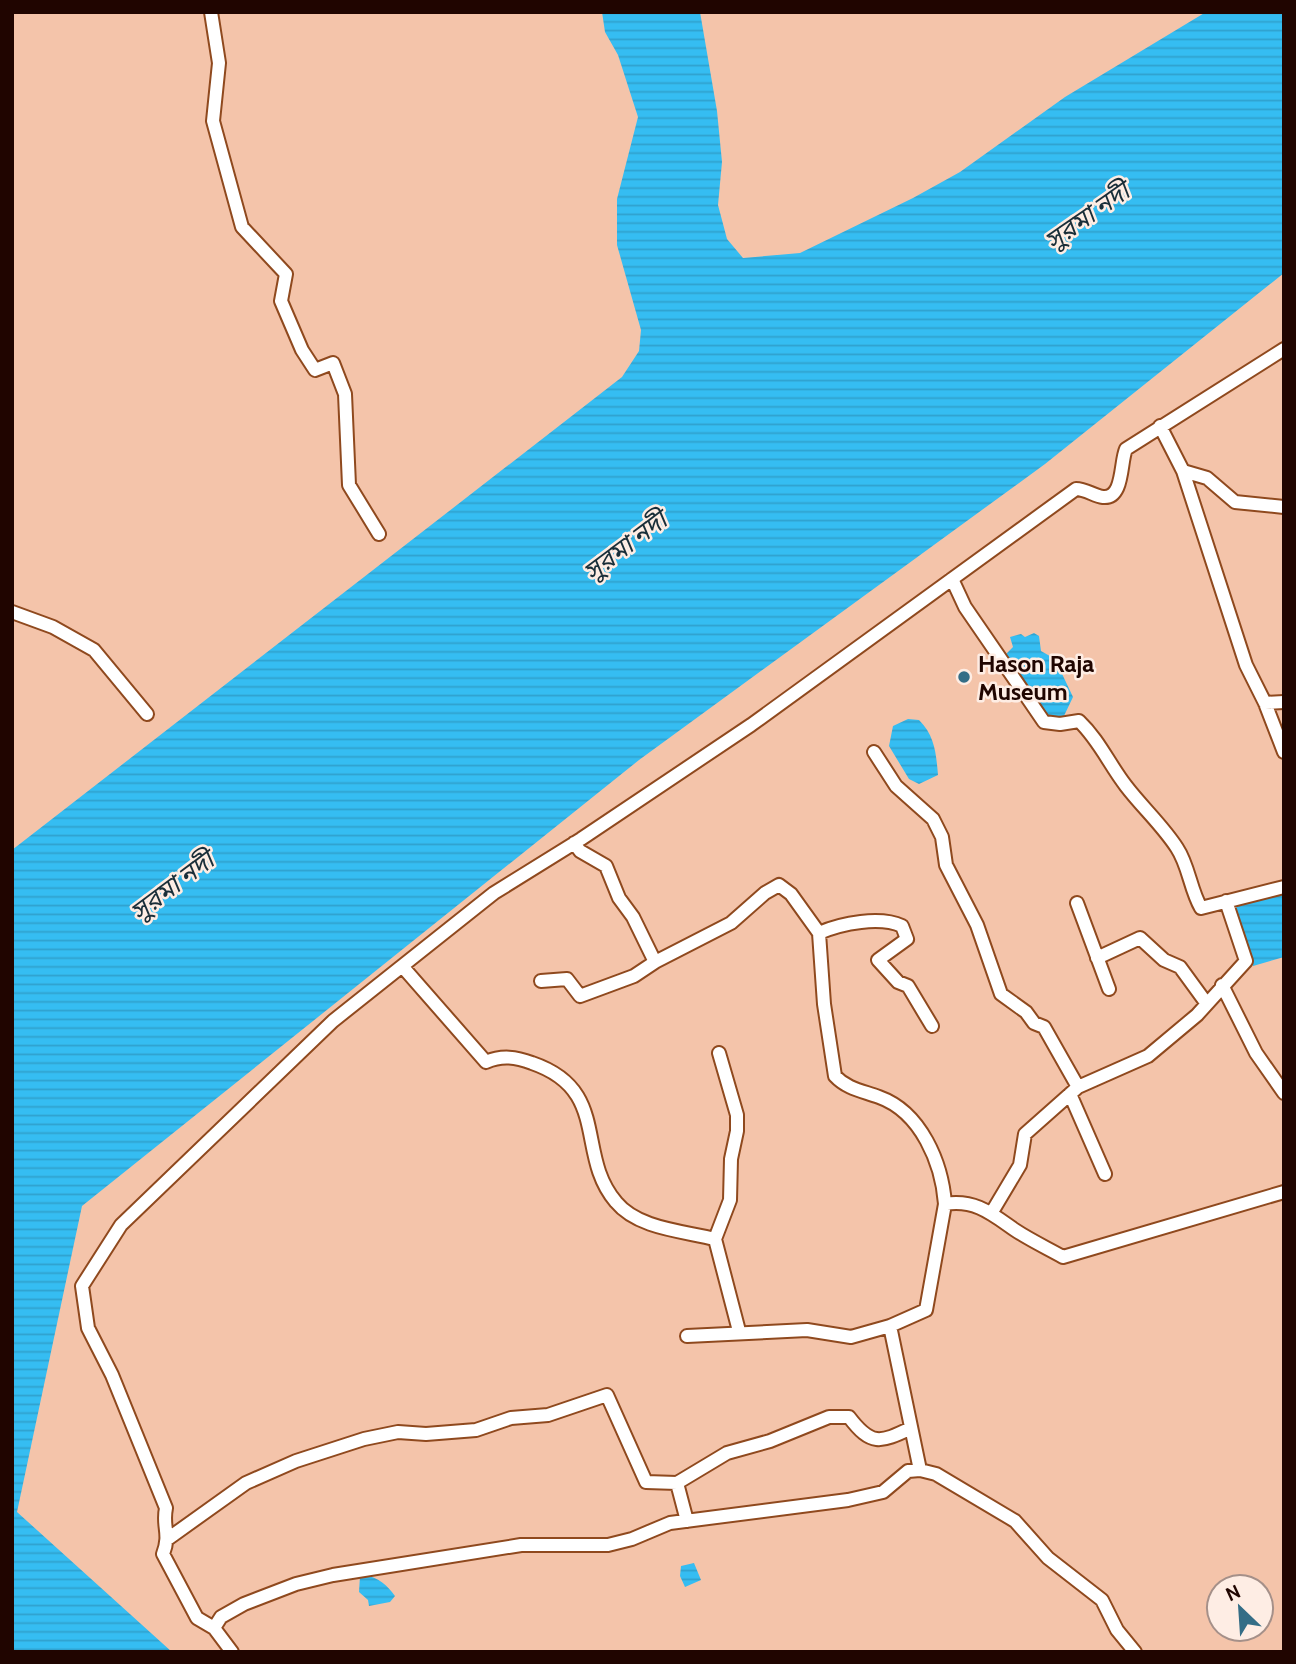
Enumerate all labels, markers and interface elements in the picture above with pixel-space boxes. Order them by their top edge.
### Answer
water label: সুরমা নদী [1038,172,1140,257]
water label: সুরমা নদী [577,501,677,588]
place label: Hason Raja Museum [978,649,1094,706]
marker: Hason Raja Museum [956,669,972,685]
water label: সুরমা নদী [124,841,224,928]
north arrow [1205,1573,1275,1643]
text: N [1222,1580,1244,1606]

